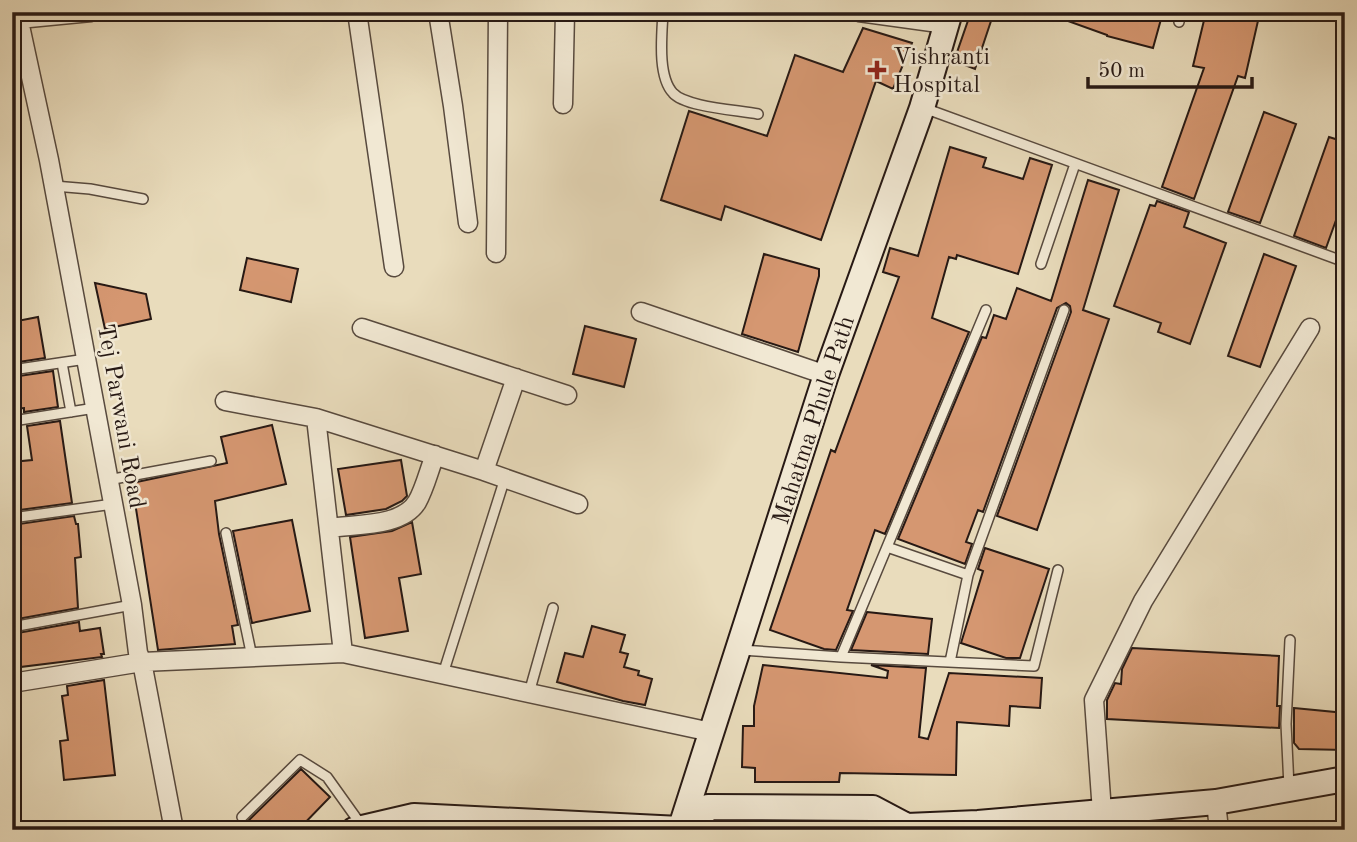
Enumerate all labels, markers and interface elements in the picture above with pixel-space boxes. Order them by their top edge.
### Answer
place label: Vishranti Hospital [893,46,990,98]
scale bar [1088,46,1252,90]
marker: Vishranti Hospital [867,60,887,80]
text: 50 m [1098,61,1145,82]
street label: Mahatma Phule Path [770,313,860,528]
street label: Tej Parwani Road [92,322,148,511]

